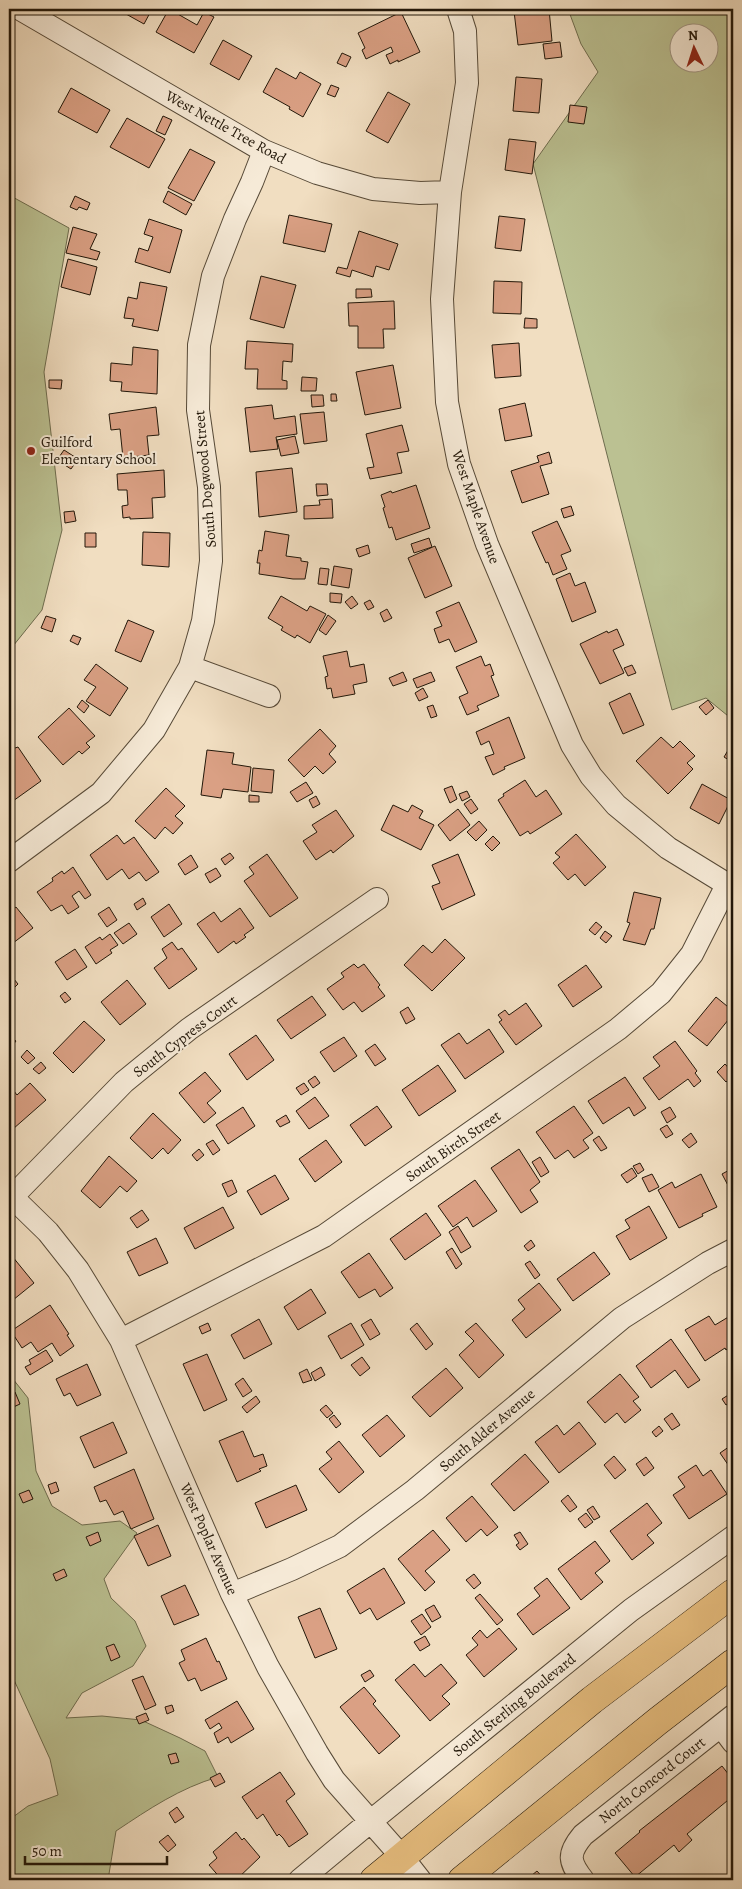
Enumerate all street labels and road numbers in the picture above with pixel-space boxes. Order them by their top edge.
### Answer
street label: West Nettle Tree Road [161,85,291,169]
street label: South Dogwood Street [189,409,221,549]
street label: West Maple Avenue [447,447,505,567]
street label: South Cypress Court [129,990,241,1082]
street label: South Birch Street [401,1106,505,1186]
street label: South Alder Avenue [435,1384,539,1476]
street label: West Poplar Avenue [175,1479,243,1598]
street label: South Sterling Boulevard [448,1649,580,1761]
street label: North Concord Court [595,1732,709,1828]

